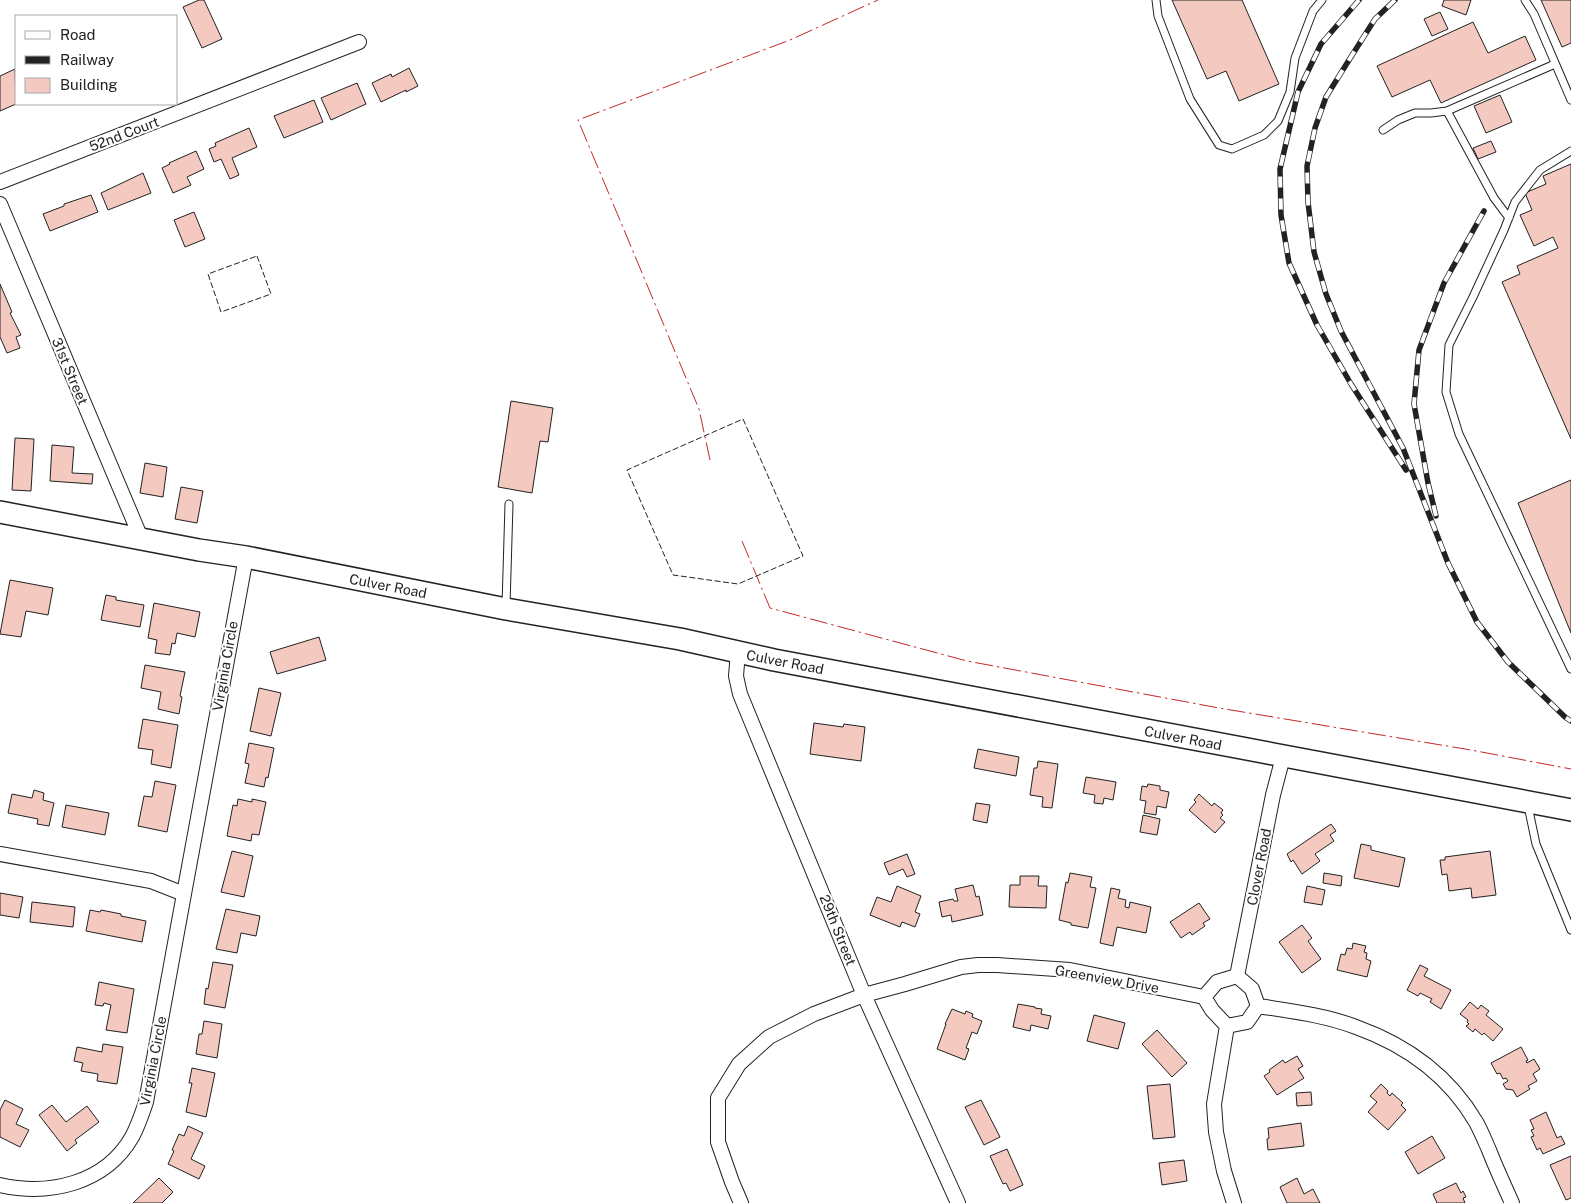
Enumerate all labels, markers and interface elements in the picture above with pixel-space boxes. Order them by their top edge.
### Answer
legend [15,15,178,105]
text: Road [60,26,96,43]
text: Railway [60,51,114,68]
text: Building [60,76,118,93]
street label: 52nd Court [87,113,161,155]
street label: 31st Street [49,335,91,407]
street label: Culver Road [348,571,428,601]
street label: Virginia Circle [209,620,241,712]
street label: Culver Road [745,647,825,677]
street label: Culver Road [1143,723,1223,753]
street label: Clover Road [1244,827,1274,907]
street label: 29th Street [817,892,859,968]
street label: Greenview Drive [1054,962,1160,996]
street label: Virginia Circle [136,1015,170,1107]

